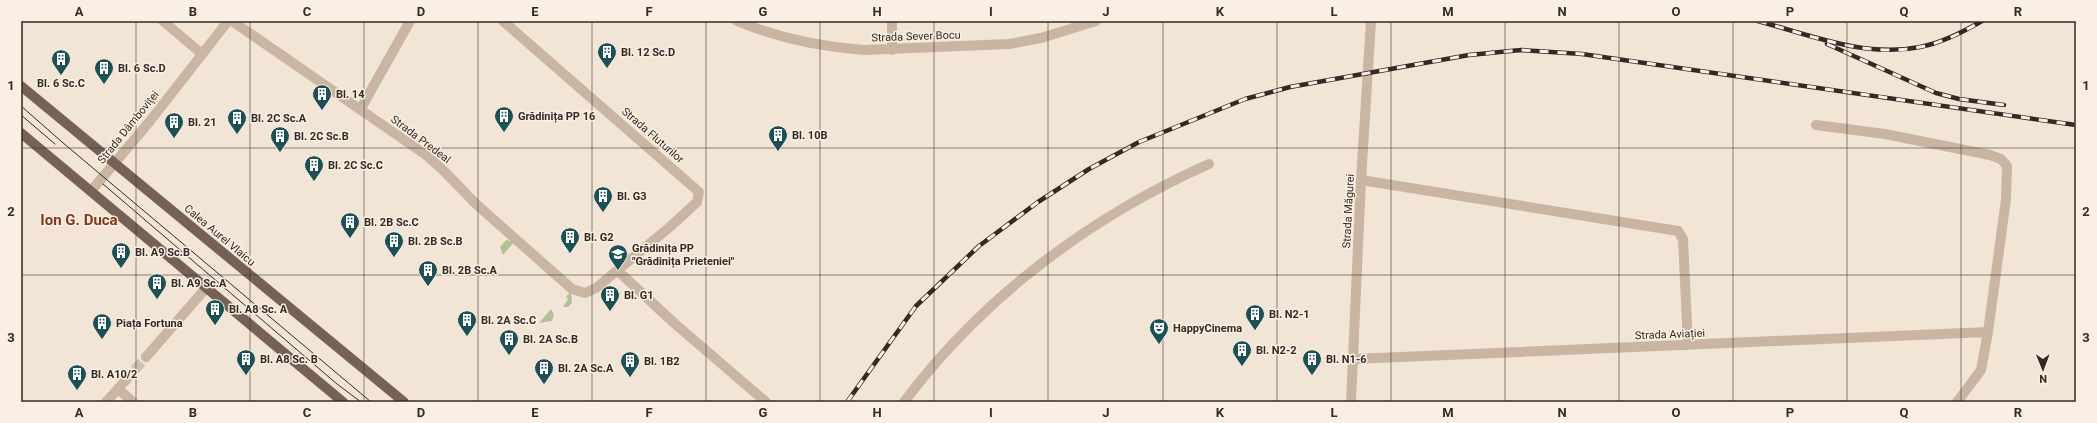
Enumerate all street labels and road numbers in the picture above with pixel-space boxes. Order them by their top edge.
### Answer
street label: Strada Sever Bocu [871,28,961,45]
street label: Strada Dâmboviței [95,88,162,166]
street label: Strada Fluturilor [619,105,687,166]
street label: Strada Predeal [388,113,453,166]
street label: Strada Măgurei [1340,173,1357,249]
street label: Calea Aurel Vlaicu [182,202,258,269]
street label: Strada Aviației [1635,327,1705,342]

